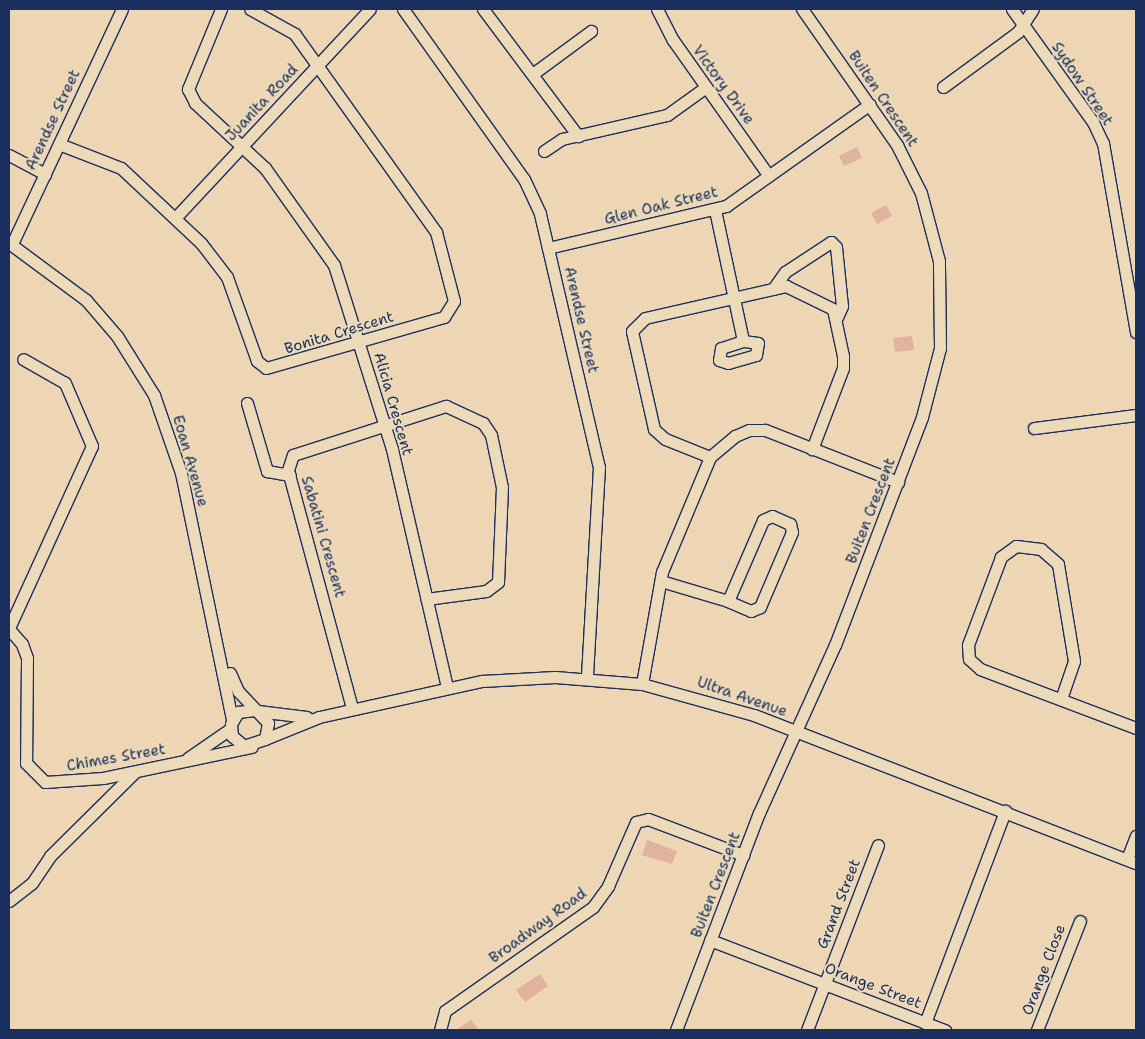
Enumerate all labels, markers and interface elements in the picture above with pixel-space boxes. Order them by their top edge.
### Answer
street label: Sydow Street [1047,39,1117,129]
street label: Victory Drive [688,42,758,128]
street label: Buiten Crescent [844,48,922,150]
street label: Juanita Road [222,61,302,145]
street label: Arendse Street [22,67,84,173]
street label: Glen Oak Street [602,183,720,229]
street label: Arendse Street [560,265,602,375]
street label: Bonita Crescent [282,308,396,358]
street label: Alicia Crescent [370,350,416,458]
street label: Eoan Avenue [168,413,212,509]
street label: Buiten Crescent [843,456,899,566]
street label: Sabatini Crescent [297,474,349,600]
street label: Ultra Avenue [695,673,789,721]
street label: Chimes Street [65,740,167,776]
street label: Buiten Crescent [688,830,744,940]
street label: Grand Street [814,857,864,951]
street label: Broadway Road [486,885,590,967]
street label: Orange Close [1018,922,1070,1018]
street label: Orange Street [822,959,924,1013]

